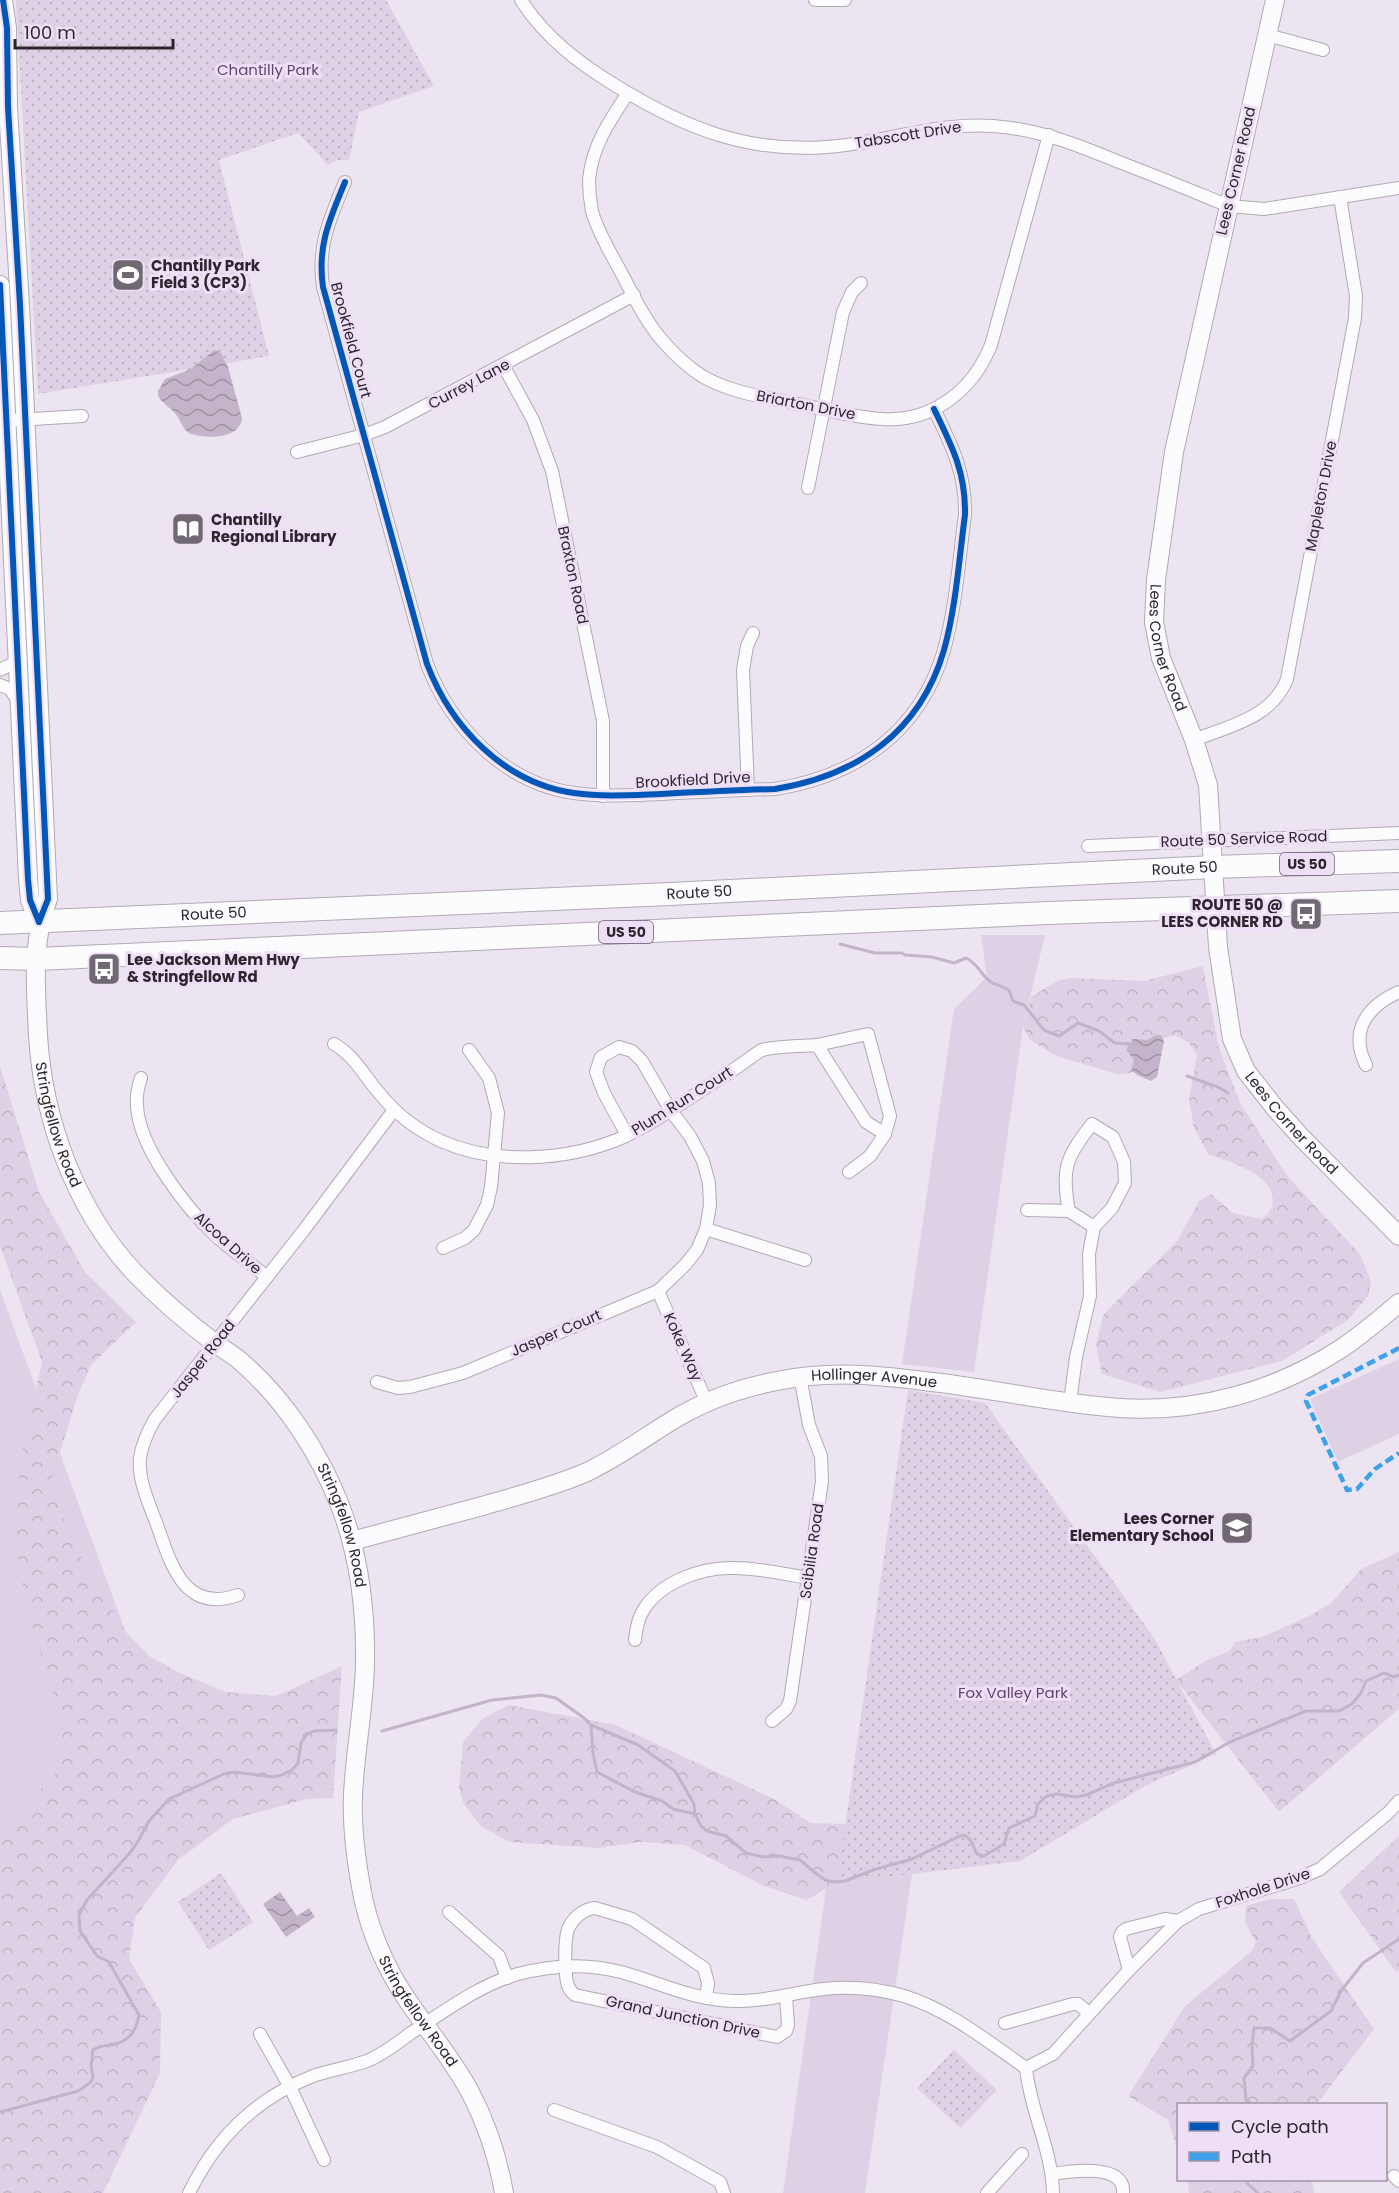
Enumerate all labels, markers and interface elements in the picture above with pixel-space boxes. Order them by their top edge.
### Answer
scale bar [15,12,172,50]
text: 100 m [24,20,76,45]
park label: Chantilly Park [217,59,319,80]
street label: Lees Corner Road [1211,105,1261,237]
street label: Tabscott Drive [853,116,963,153]
place label: Chantilly Park Field 3 (CP3) [151,255,261,293]
sports icon: Chantilly Park Field 3 (CP3) [110,257,146,293]
street label: Brookfield Court [326,280,377,400]
street label: Currey Lane [424,353,513,414]
street label: Briarton Drive [755,385,857,424]
street label: Mapleton Drive [1299,439,1342,553]
place label: Chantilly Regional Library [211,509,337,547]
library icon: Chantilly Regional Library [170,511,206,547]
street label: Braxton Road [553,524,594,626]
street label: Lees Corner Road [1144,583,1192,714]
street label: Brookfield Drive [635,766,751,793]
street label: Route 50 Service Road [1160,825,1328,852]
road number: US 50 [1280,853,1334,875]
street label: Route 50 [1151,856,1218,880]
street label: Route 50 [666,880,733,904]
place label: ROUTE 50 @ LEES CORNER RD [1161,894,1283,932]
bus stop icon: ROUTE 50 @ LEES CORNER RD [1288,896,1324,932]
street label: Route 50 [180,901,247,925]
road number: US 50 [599,921,653,943]
place label: Lee Jackson Mem Hwy & Stringfellow Rd [127,949,300,987]
bus stop icon: Lee Jackson Mem Hwy & Stringfellow Rd [86,951,122,987]
street label: Stringfellow Road [31,1061,87,1191]
street label: Plum Run Court [627,1061,736,1140]
street label: Lees Corner Road [1240,1067,1343,1179]
street label: Alcoa Drive [190,1207,267,1279]
street label: Jasper Court [507,1304,604,1361]
street label: Koke Way [659,1309,708,1385]
street label: Jasper Road [165,1315,240,1402]
street label: Hollinger Avenue [810,1364,938,1392]
street label: Stringfellow Road [312,1459,372,1589]
street label: Scibilia Road [794,1502,829,1600]
place label: Lees Corner Elementary School [1070,1508,1215,1546]
school or university icon: Lees Corner Elementary School [1219,1510,1255,1546]
park label: Fox Valley Park [958,1682,1068,1703]
street label: Foxhole Drive [1213,1862,1313,1913]
street label: Stringfellow Road [374,1952,463,2071]
street label: Grand Junction Drive [604,1990,762,2043]
legend [1177,2103,1387,2181]
text: Cycle path [1231,2114,1329,2139]
text: Path [1231,2144,1272,2169]

